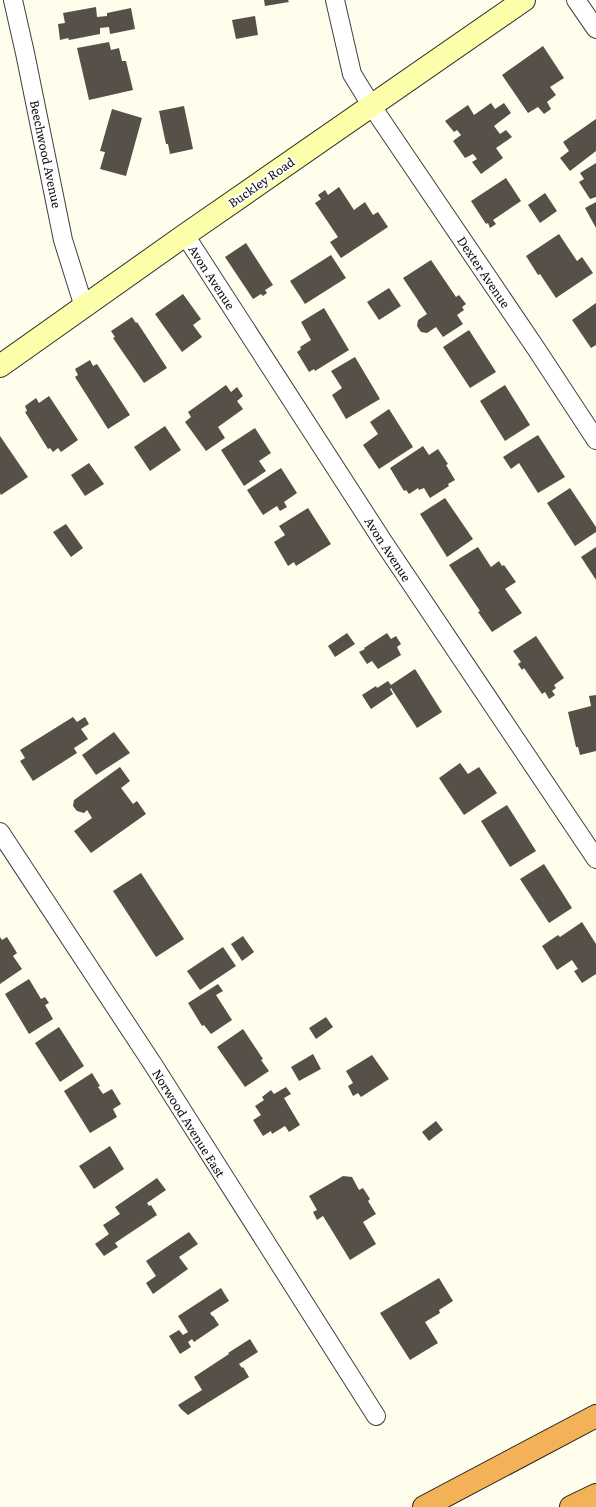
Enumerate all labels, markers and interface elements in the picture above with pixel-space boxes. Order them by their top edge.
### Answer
street label: Beechwood Avenue [26,98,66,210]
street label: Buckley Road [224,152,298,211]
street label: Dexter Avenue [453,232,515,312]
street label: Avon Avenue [184,241,240,313]
street label: Avon Avenue [360,513,416,585]
street label: Norwood Avenue East [148,1065,230,1181]

